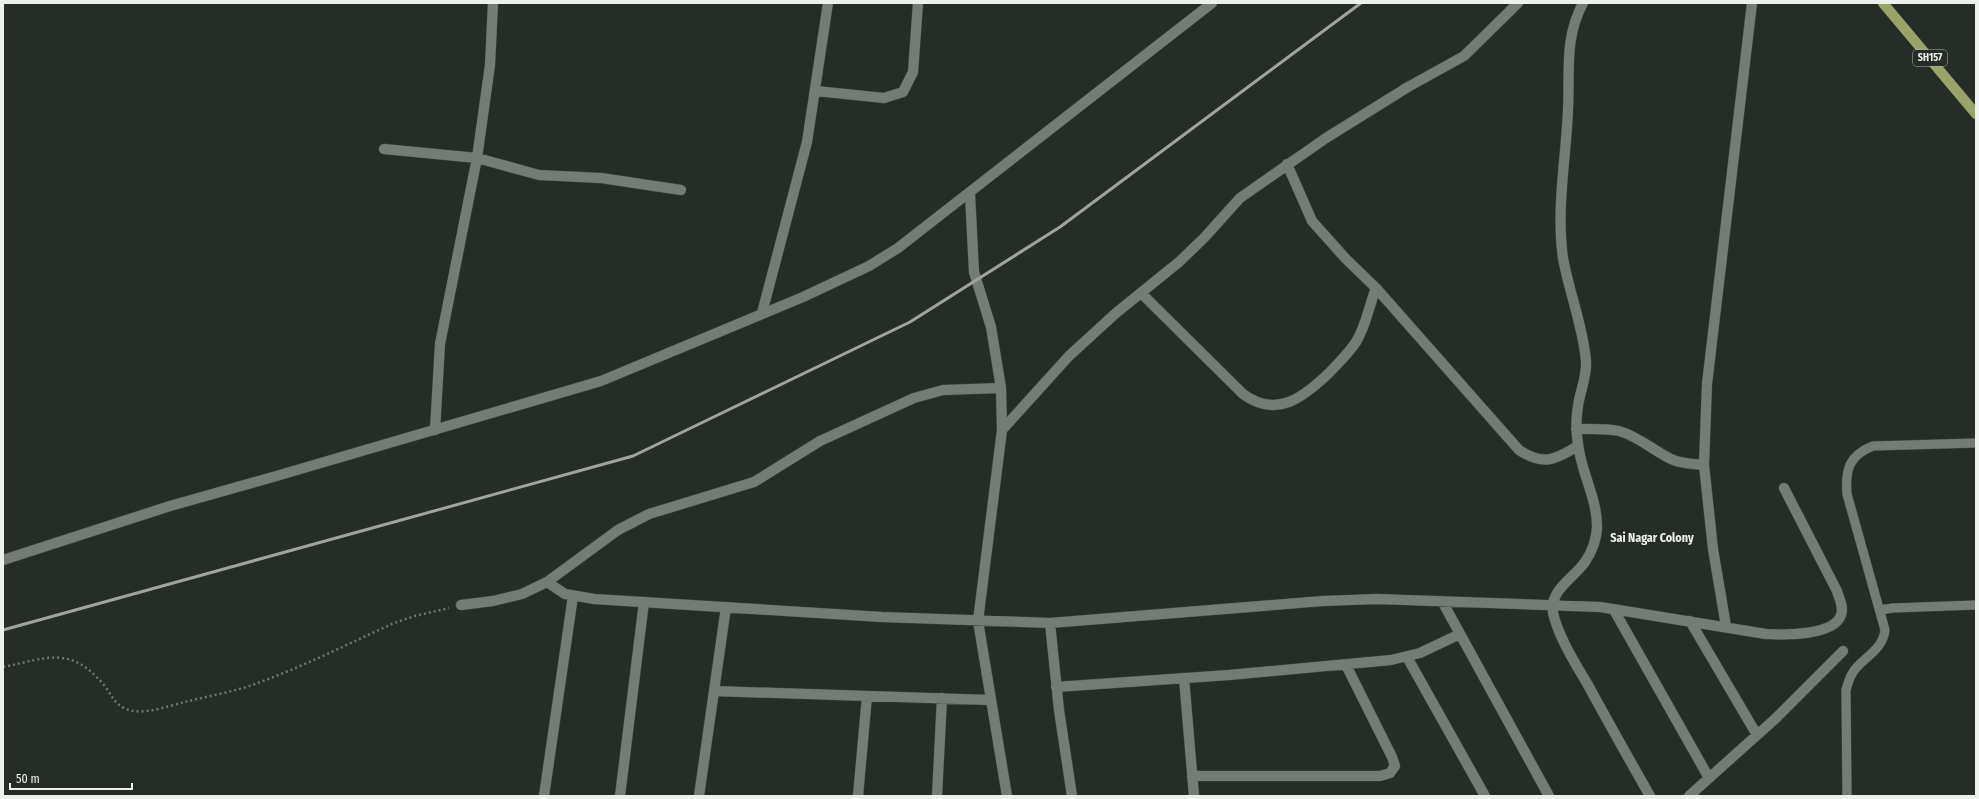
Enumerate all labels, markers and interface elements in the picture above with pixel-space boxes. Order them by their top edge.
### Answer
road number: SH157 [1913,50,1947,66]
district label: Sai Nagar Colony [1610,531,1694,545]
scale bar [10,765,132,791]
text: 50 m [16,772,40,786]

